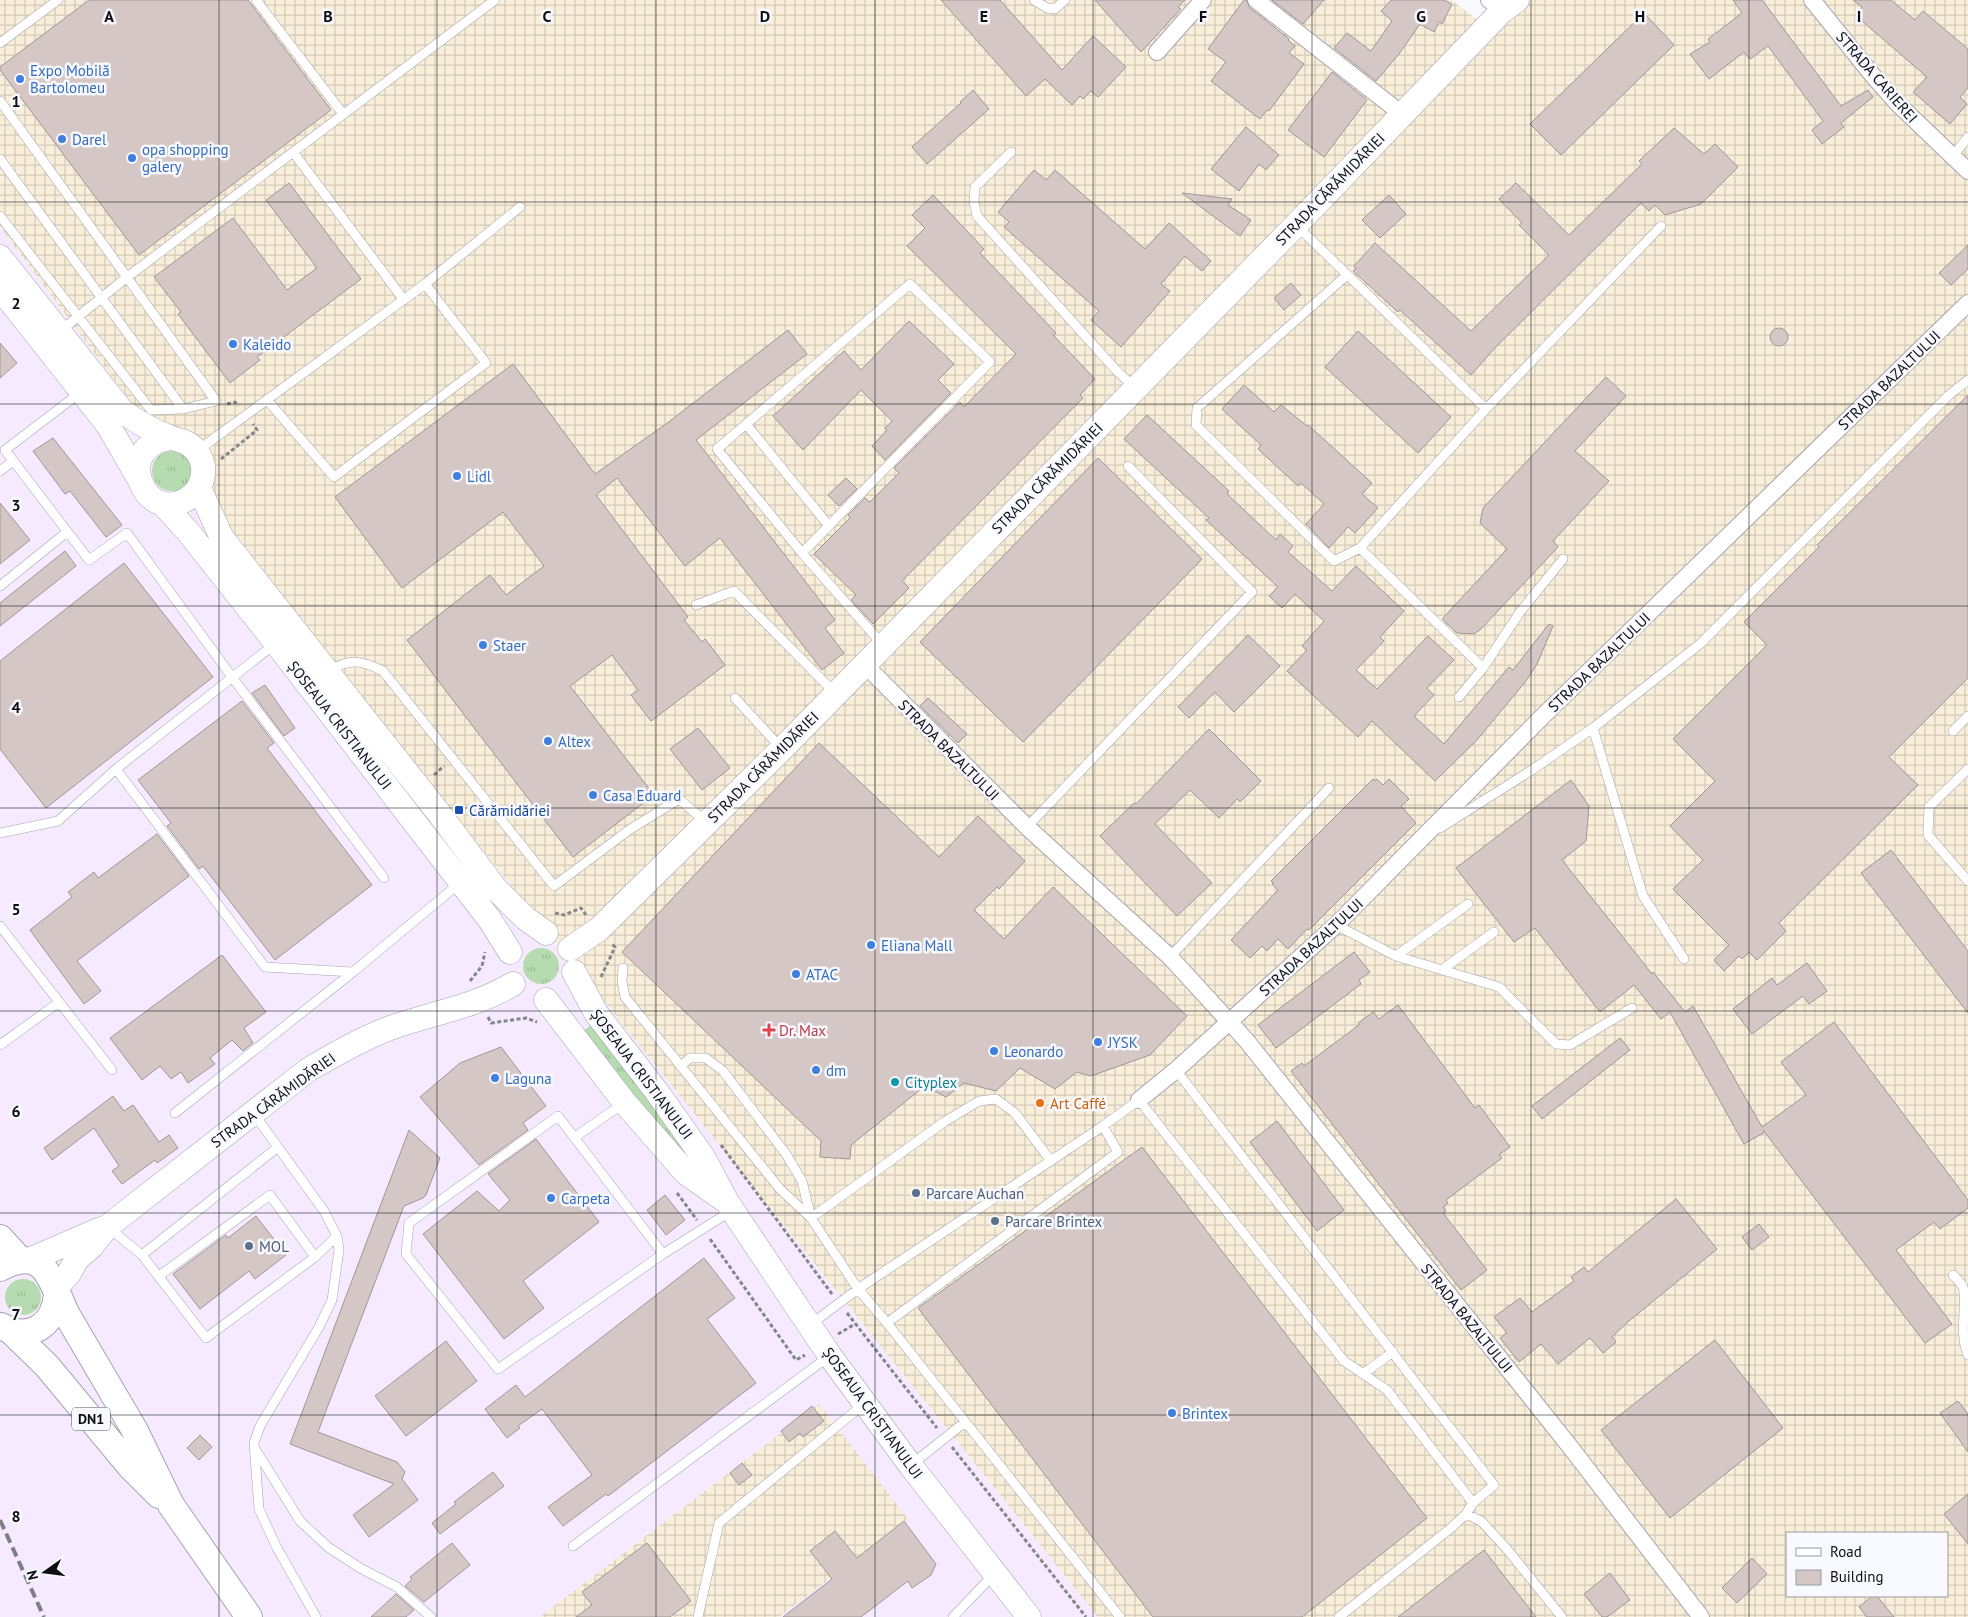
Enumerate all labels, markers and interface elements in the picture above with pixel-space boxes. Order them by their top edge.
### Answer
text: A [104,6,114,26]
text: B [323,6,333,26]
text: C [543,6,552,26]
text: D [760,6,770,26]
text: E [980,6,988,26]
text: F [1199,6,1207,26]
text: G [1416,6,1426,26]
text: H [1635,6,1645,26]
text: I [1857,6,1861,26]
street label: STRADA CARIEREI [1832,27,1922,127]
place label: Expo Mobilă Bartolomeu [30,61,110,97]
marker: Expo Mobilă Bartolomeu [14,73,26,85]
text: 1 [11,91,21,111]
street label: STRADA CĂRĂMIDĂRIEI [1271,129,1389,249]
place label: Darel [72,130,107,149]
marker: Darel [56,133,68,145]
place label: opa shopping galery [142,140,229,176]
marker: opa shopping galery [126,152,138,164]
text: 2 [11,293,21,313]
street label: STRADA BAZALTULUI [1834,326,1944,434]
place label: Kaleido [243,335,291,354]
marker: Kaleido [227,338,239,350]
street label: STRADA CĂRĂMIDĂRIEI [987,418,1107,538]
place label: Lidl [467,467,492,486]
marker: Lidl [451,470,463,482]
text: 3 [11,495,21,515]
street label: STRADA BAZALTULUI [1544,608,1654,716]
place label: Staer [493,636,526,655]
marker: Staer [477,639,489,651]
street label: ȘOSEAUA CRISTIANULUI [284,657,396,793]
street label: STRADA BAZALTULUI [895,696,1003,804]
text: 4 [11,697,21,717]
street label: STRADA CĂRĂMIDĂRIEI [703,707,823,827]
place label: Altex [558,732,591,751]
marker: Altex [542,735,554,747]
place label: Casa Eduard [603,786,681,805]
marker: Casa Eduard [587,789,599,801]
place label: Cărămidăriei [469,801,550,820]
marker: Cărămidăriei [453,804,465,816]
street label: STRADA BAZALTULUI [1255,894,1367,1000]
text: 5 [11,899,21,919]
place label: Eliana Mall [881,936,953,955]
marker: Eliana Mall [865,939,877,951]
place label: ATAC [806,965,838,984]
marker: ATAC [790,968,802,980]
street label: ȘOSEAUA CRISTIANULUI [587,1005,697,1143]
place label: Dr. Max [779,1021,826,1040]
marker: Dr. Max [763,1024,775,1036]
place label: JYSK [1107,1033,1138,1052]
marker: JYSK [1092,1036,1104,1048]
place label: Leonardo [1004,1042,1063,1061]
marker: Leonardo [988,1045,1000,1057]
street label: STRADA CĂRĂMIDĂRIEI [207,1048,339,1152]
place label: dm [826,1061,846,1080]
marker: dm [810,1064,822,1076]
place label: Laguna [505,1069,552,1088]
marker: Laguna [489,1072,501,1084]
place label: Cityplex [905,1073,957,1092]
marker: Cityplex [889,1076,901,1088]
place label: Art Caffé [1050,1094,1106,1113]
marker: Art Caffé [1034,1097,1046,1109]
text: 6 [11,1101,21,1121]
place label: Parcare Auchan [926,1184,1024,1203]
marker: Parcare Auchan [910,1187,922,1199]
place label: Carpeta [561,1189,610,1208]
marker: Carpeta [545,1192,557,1204]
place label: Parcare Brintex [1005,1212,1103,1231]
marker: Parcare Brintex [989,1215,1001,1227]
place label: MOL [259,1237,289,1256]
marker: MOL [243,1240,255,1252]
street label: STRADA BAZALTULUI [1417,1260,1517,1376]
text: 7 [11,1304,21,1324]
street label: ȘOSEAUA CRISTIANULUI [819,1343,927,1483]
place label: Brintex [1182,1404,1228,1423]
marker: Brintex [1166,1407,1178,1419]
road number: DN1 [72,1408,110,1430]
text: 8 [11,1506,21,1526]
legend [1786,1532,1948,1597]
text: Road [1830,1542,1862,1561]
north arrow [20,1547,70,1597]
text: Building [1830,1567,1884,1586]
text: N [23,1569,42,1582]

